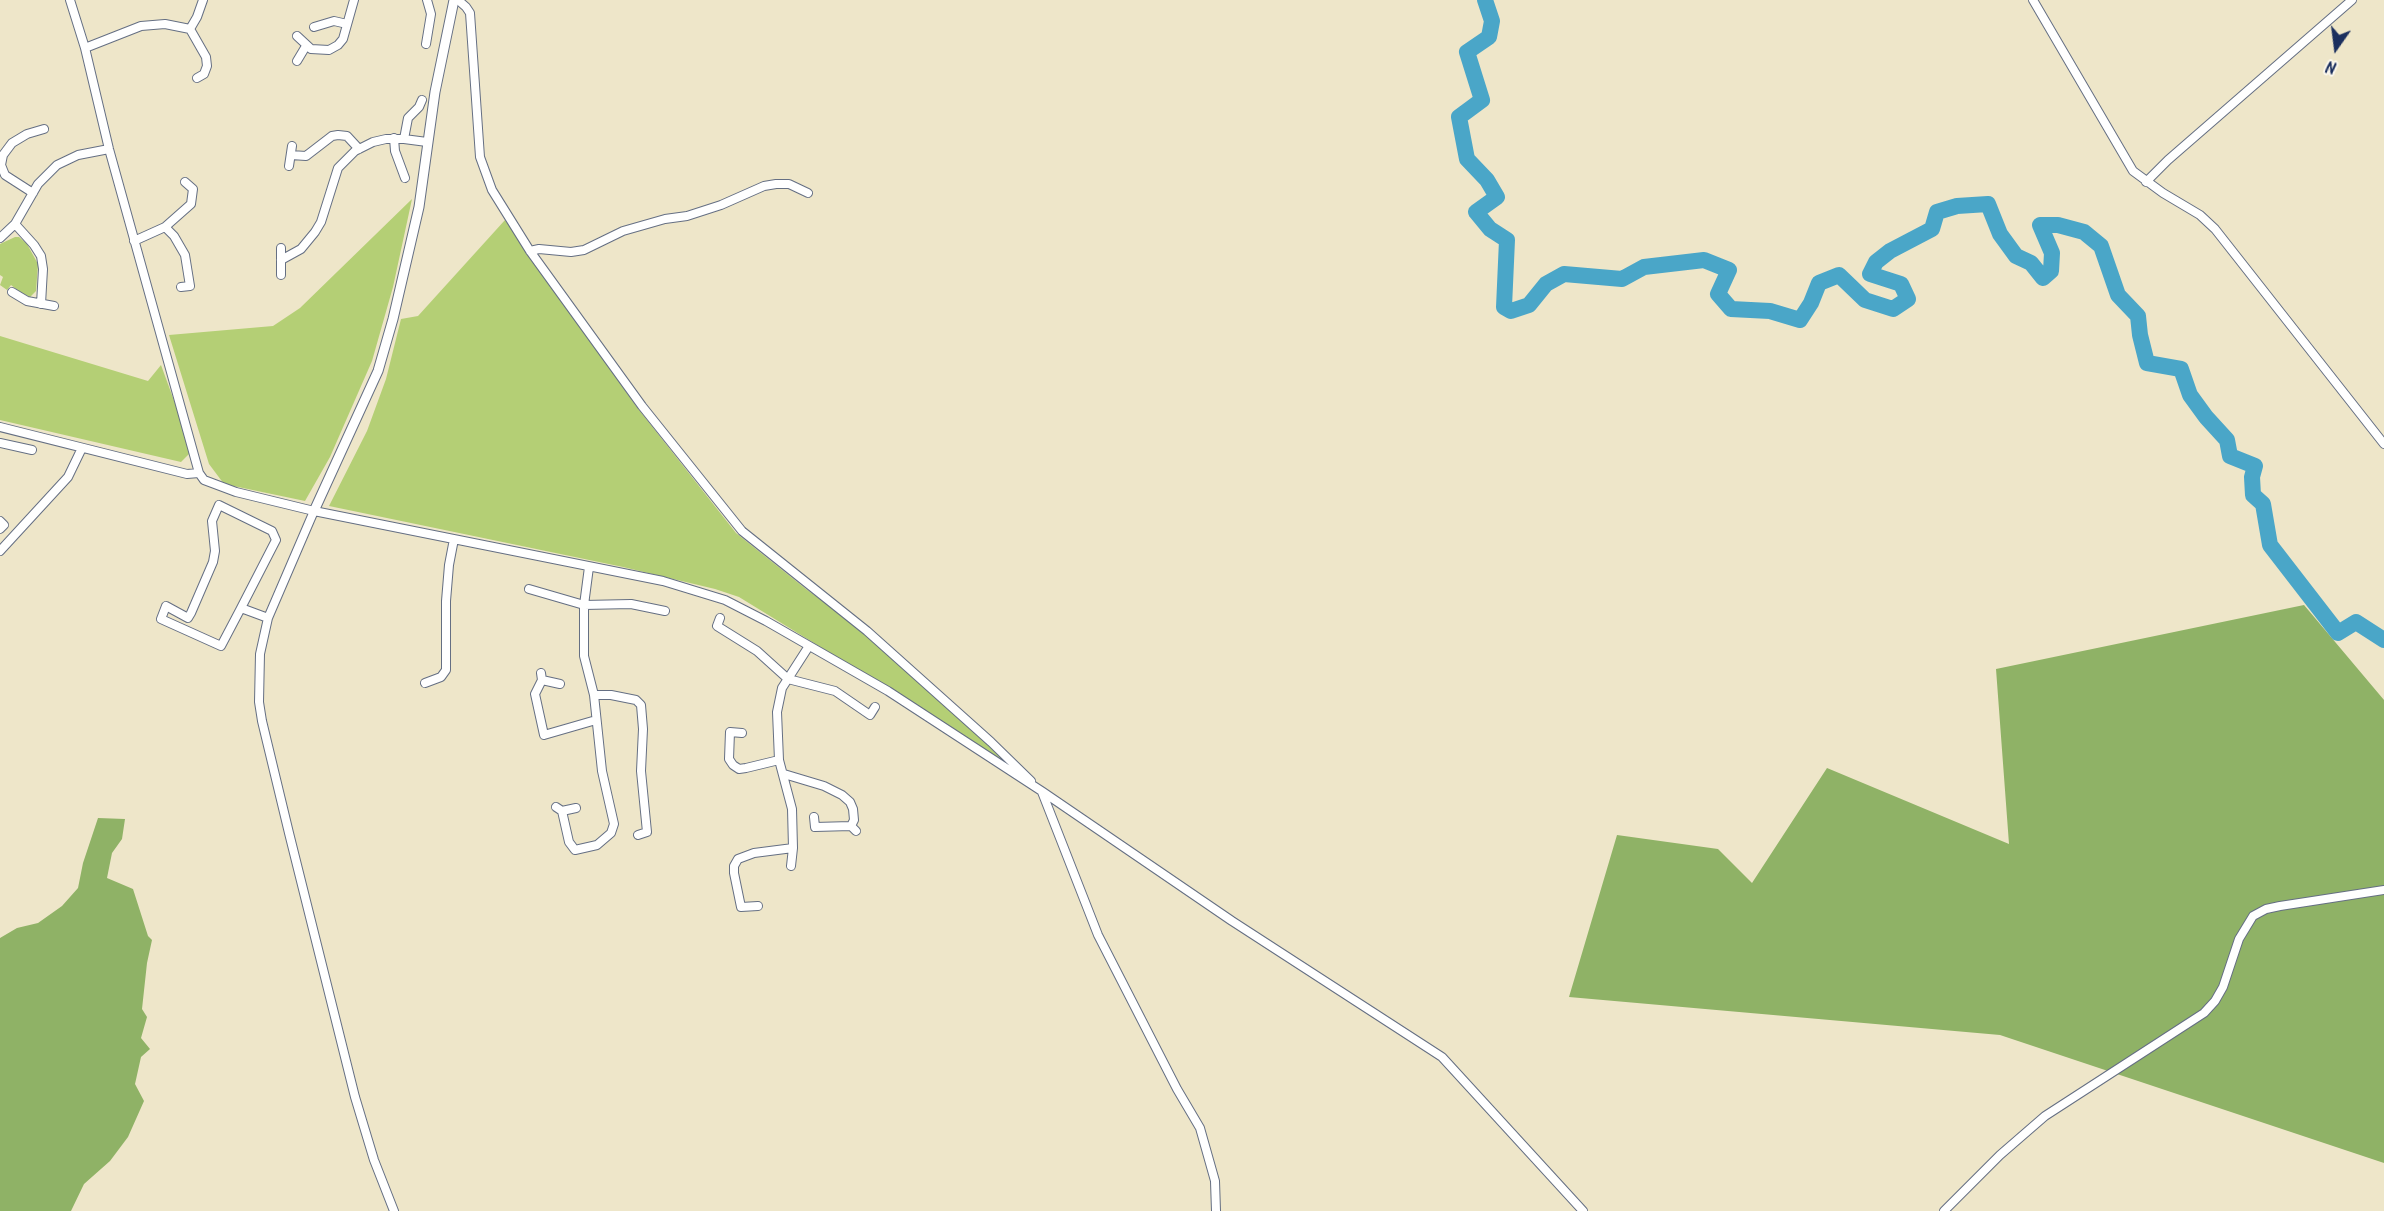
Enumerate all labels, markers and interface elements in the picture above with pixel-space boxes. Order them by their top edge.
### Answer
north arrow [2306,18,2366,78]
text: N [2324,53,2339,79]

